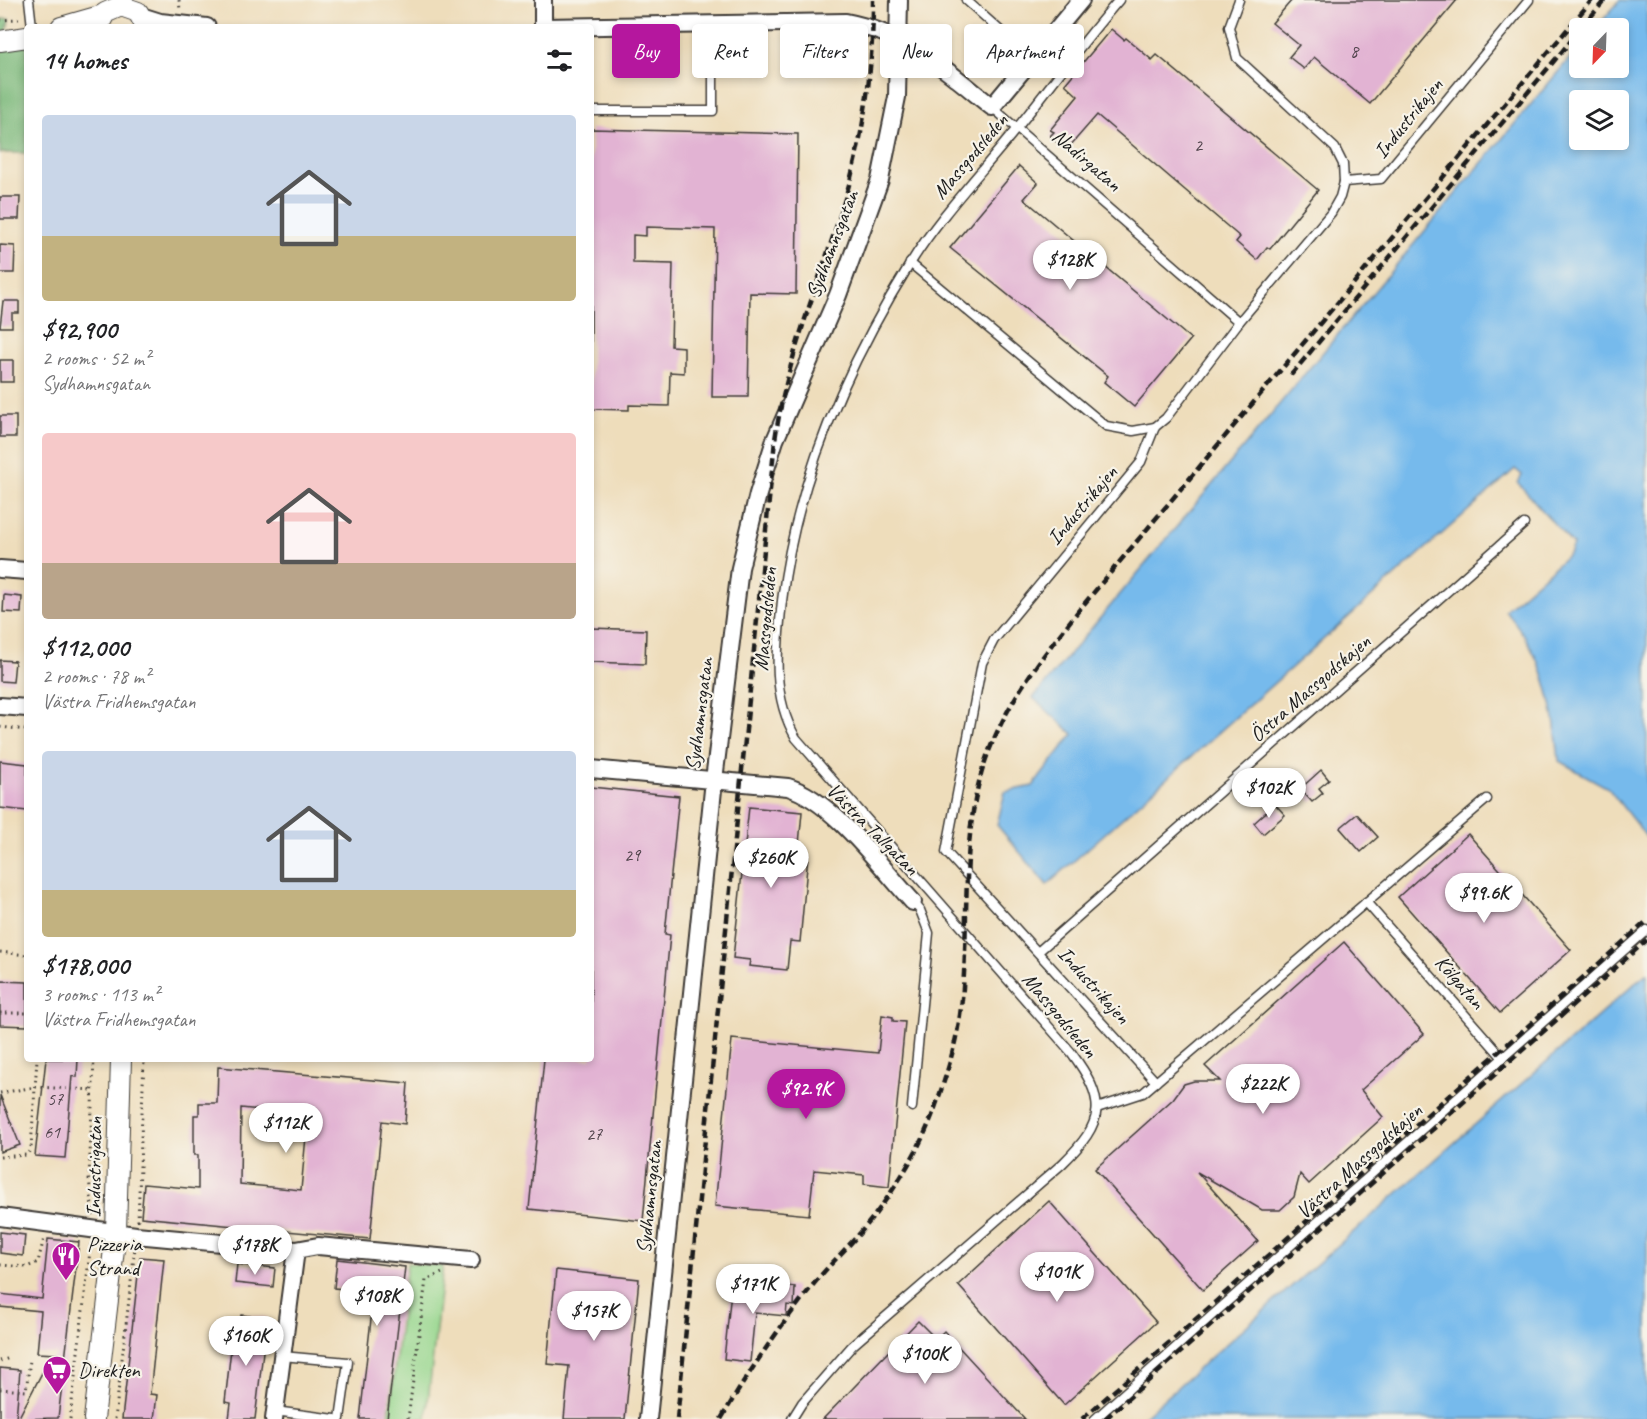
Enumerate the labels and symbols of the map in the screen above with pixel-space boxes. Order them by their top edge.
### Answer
north arrow [1569,18,1629,78]
house number: 8 [1350,40,1360,62]
street label: Industrikajen [1368,72,1449,164]
street label: Massgodsleden [927,107,1014,204]
street label: Nadirgatan [1047,123,1127,197]
house number: 2 [1194,134,1204,156]
street label: Sydhamnsgatan [800,185,865,302]
pin: $128K [1028,240,1112,291]
street label: Industrikajen [1041,459,1123,550]
street label: Massgodsleden [748,566,783,672]
street label: Östra Massgodskajen [1244,628,1376,748]
street label: Sydhamnsgatan [679,655,719,772]
pin: $102K [1227,768,1311,819]
street label: Västra Tallgatan [821,777,925,881]
pin: $260K [729,838,813,889]
house number: 29 [624,844,642,866]
pin: $99.6K [1435,873,1533,924]
street label: Industrikajen [1052,941,1136,1030]
street label: Kölgatan [1430,950,1491,1015]
street label: Massgodsleden [1017,967,1104,1064]
pin: $222K [1221,1064,1305,1115]
pin: $92.9K [757,1069,855,1120]
house number: 57 [47,1088,64,1110]
street label: Västra Massgodskajen [1290,1097,1428,1225]
pin: $112K [244,1103,328,1154]
street label: Industrigatan [80,1116,108,1218]
house number: 61 [44,1121,61,1143]
house number: 27 [586,1123,603,1145]
street label: Sydhamnsgatan [630,1138,668,1255]
pin: $178K [213,1225,297,1276]
place label: Pizzeria Strand [87,1231,143,1281]
restaurant icon: Pizzeria Strand [50,1240,82,1282]
pin: $101K [1015,1252,1099,1303]
pin: $171K [711,1264,795,1315]
pin: $108K [335,1276,419,1327]
pin: $157K [552,1291,636,1342]
pin: $160K [204,1316,288,1367]
pin: $100K [883,1334,967,1385]
supermarket icon: Direkten [41,1354,73,1396]
place label: Direkten [78,1357,140,1383]

